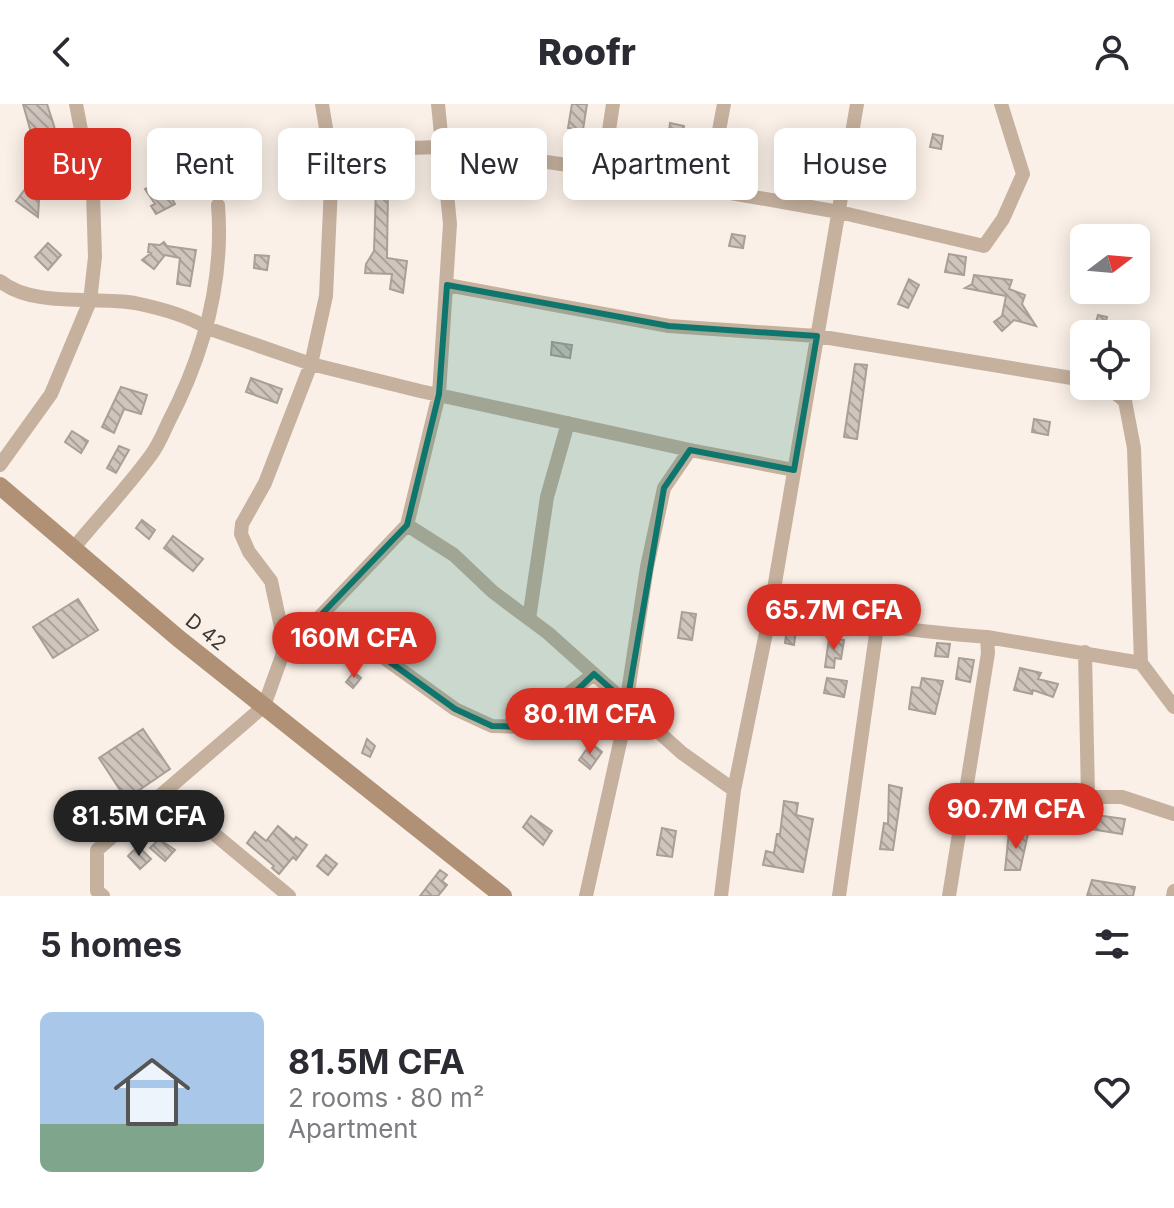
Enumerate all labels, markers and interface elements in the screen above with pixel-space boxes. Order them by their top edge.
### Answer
icon: back [40,30,84,74]
text: Roofr [538,30,636,74]
icon: person [1090,30,1134,74]
chip: Buy [24,128,131,200]
chip: Rent [147,128,262,200]
chip: Filters [278,128,415,200]
chip: New [431,128,547,200]
chip: Apartment [563,128,758,200]
chip: House [774,128,916,200]
north arrow [1070,224,1150,304]
map controls [1070,224,1150,400]
button: locate [1070,320,1150,400]
pin: 65.7M CFA [742,584,926,652]
text: 65.7M CFA [765,594,903,625]
street label: D 42 [181,608,231,656]
pin: 160M CFA [271,612,437,680]
text: 160M CFA [290,622,418,653]
pin: 80.1M CFA [498,688,682,756]
text: 80.1M CFA [523,698,657,729]
pin: 90.7M CFA [924,783,1108,851]
pin: 81.5M CFA [47,790,231,858]
text: 90.7M CFA [947,793,1085,824]
text: 81.5M CFA [71,800,207,831]
icon: filters [1090,922,1134,966]
text: 5 homes [40,924,182,965]
text: 81.5M CFA [288,1041,465,1082]
icon: home [104,1044,200,1140]
icon: heart [1090,1070,1134,1114]
text: 2 rooms · 80 m² [288,1082,484,1113]
text: Apartment [288,1113,417,1144]

